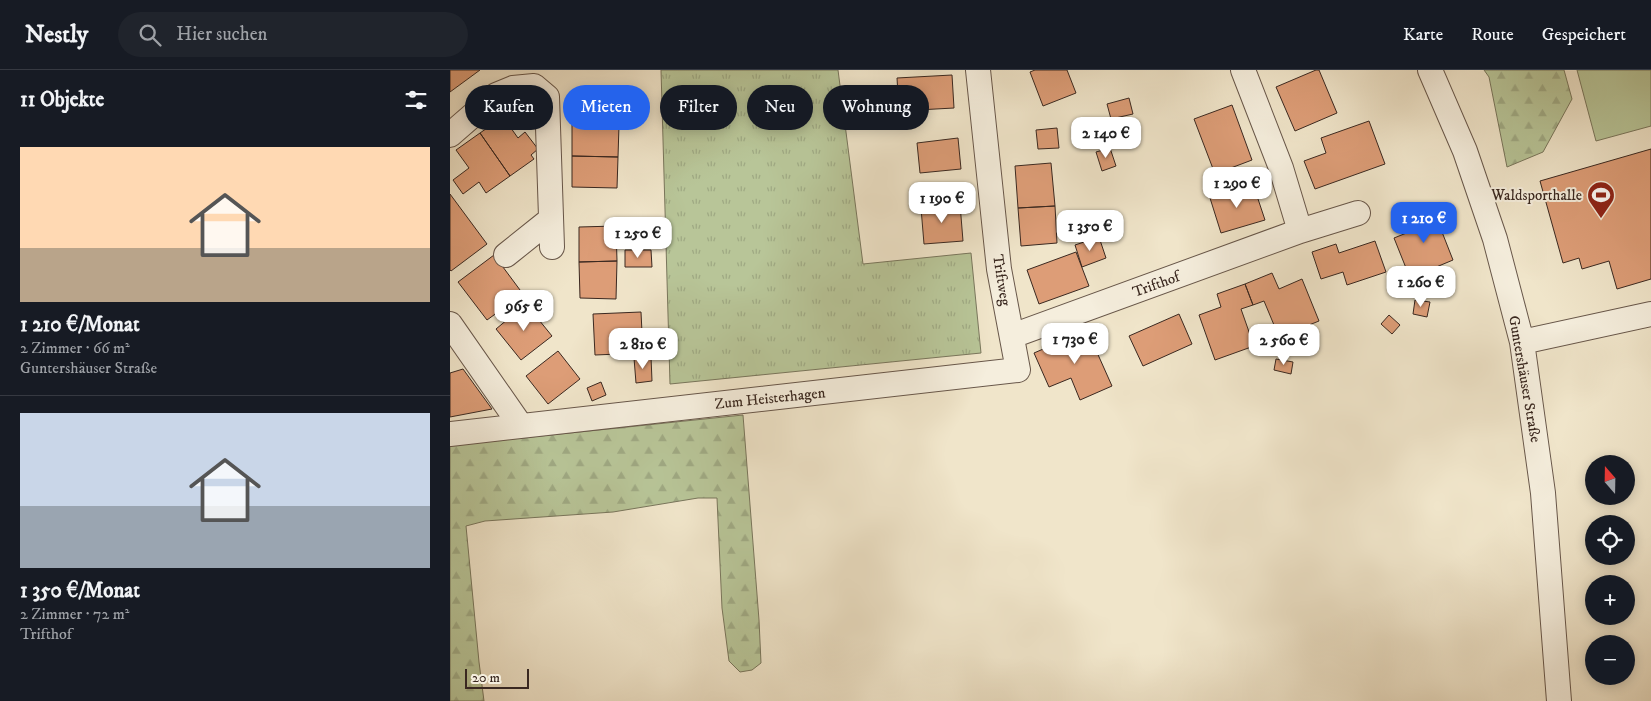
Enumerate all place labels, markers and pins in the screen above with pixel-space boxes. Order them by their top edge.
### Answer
pin: 2 140 € [1060,116,1152,159]
pin: 1 290 € [1191,166,1283,209]
sports icon: Waldsporthalle [1586,180,1616,219]
pin: 1 190 € [896,182,988,224]
place label: Waldsporthalle [1490,186,1582,205]
pin: 1 210 € [1378,202,1470,244]
pin: 1 350 € [1044,210,1136,252]
pin: 1 250 € [592,216,684,259]
pin: 1 260 € [1375,266,1467,308]
pin: 965 € [489,290,559,332]
pin: 1 730 € [1029,322,1121,365]
pin: 2 560 € [1238,324,1330,366]
pin: 2 810 € [597,328,689,370]

